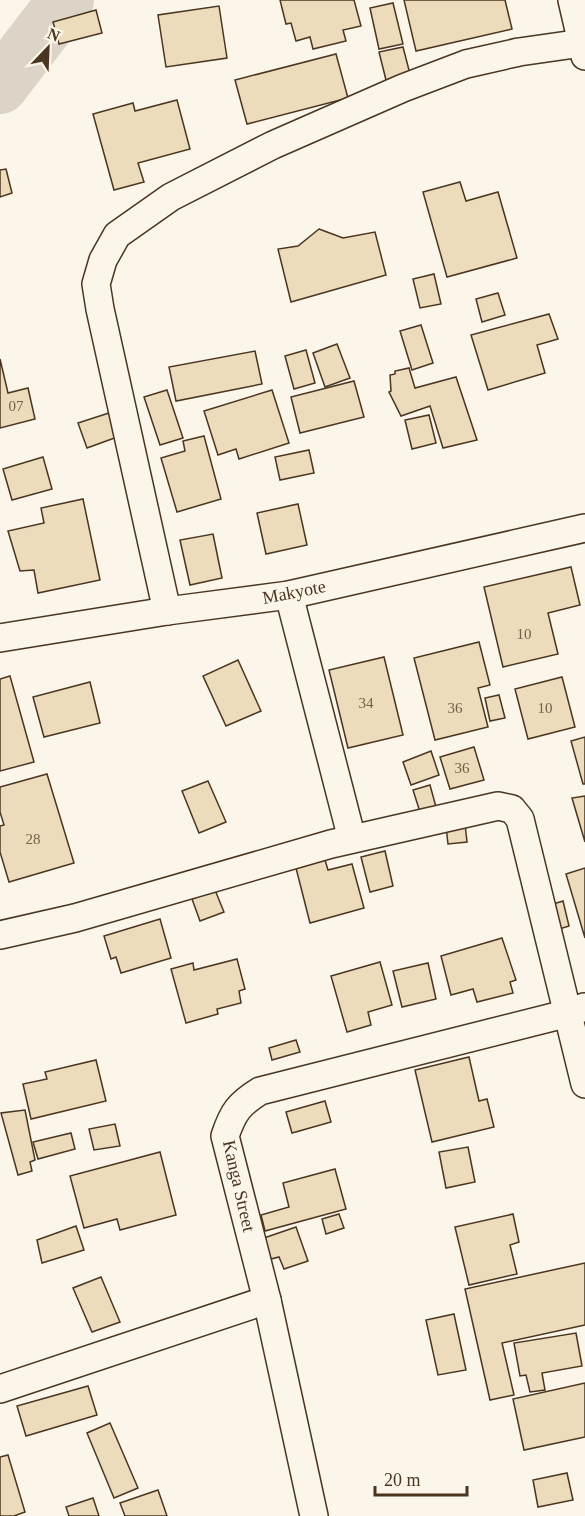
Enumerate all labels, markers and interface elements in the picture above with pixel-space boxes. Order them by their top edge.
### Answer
north arrow [18,18,78,78]
text: N [45,25,63,45]
house number: 07 [9,398,24,414]
street label: Makyote [261,576,327,608]
house number: 10 [517,626,532,642]
house number: 34 [359,695,374,711]
house number: 36 [448,700,463,716]
house number: 10 [538,700,553,716]
house number: 36 [455,760,470,776]
house number: 28 [26,831,41,847]
street label: Kanga Street [219,1138,259,1234]
scale bar [375,1459,466,1497]
text: 20 m [384,1470,421,1490]

